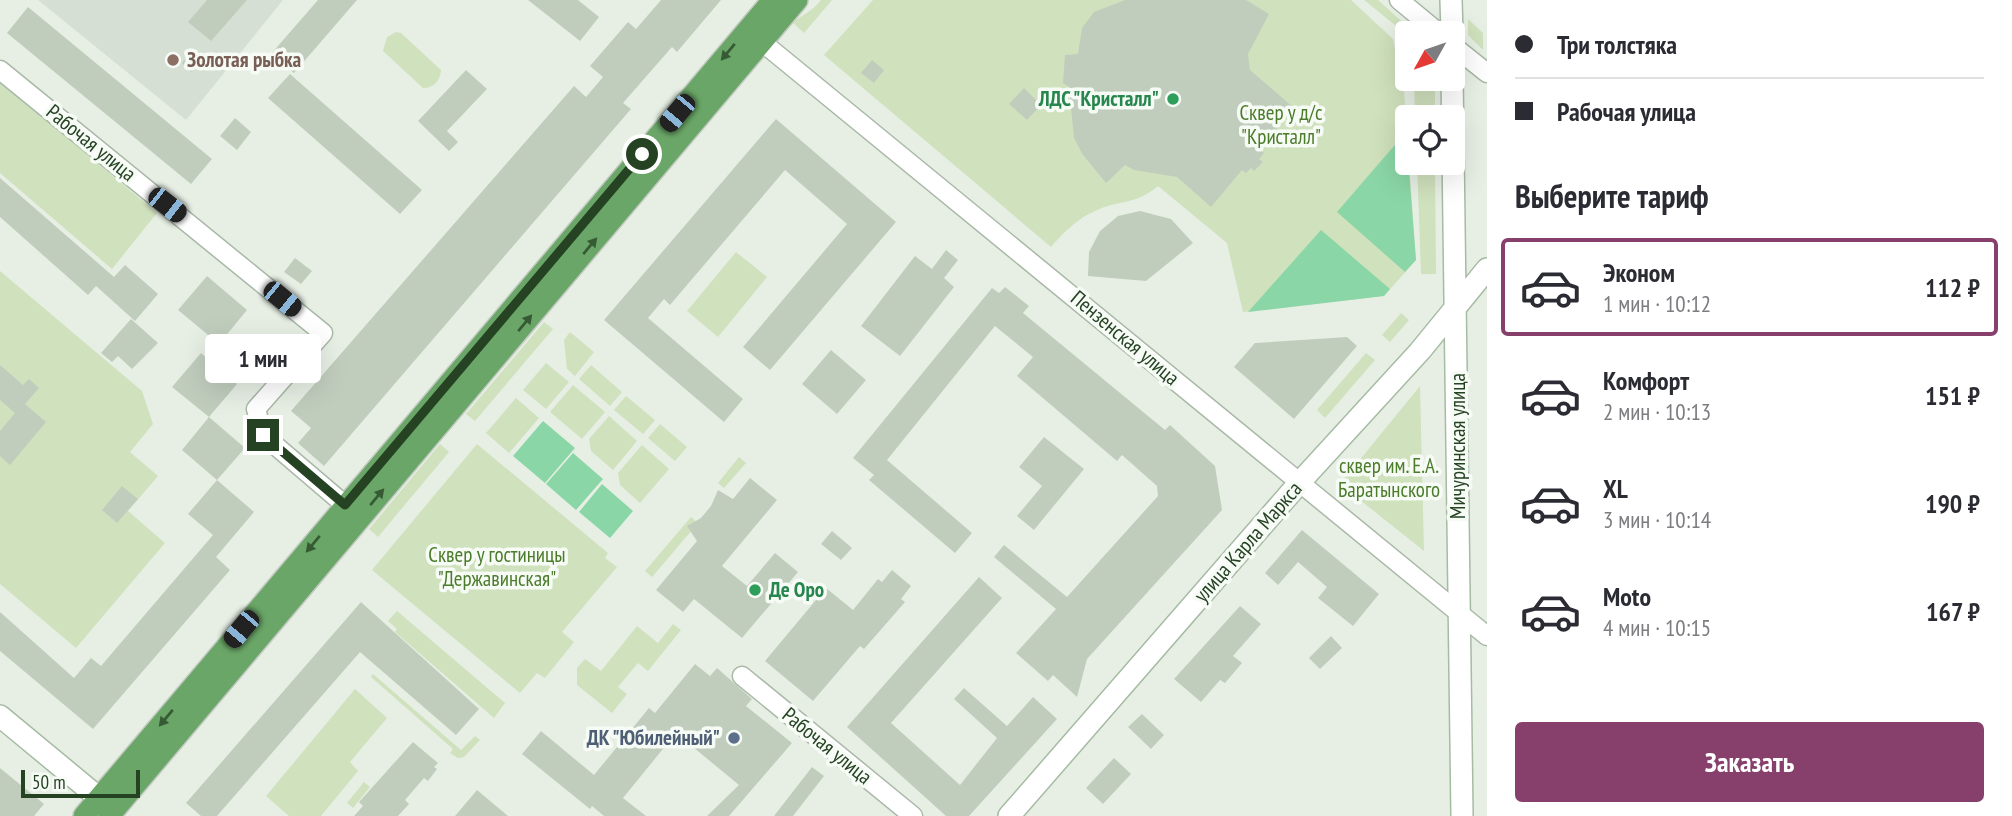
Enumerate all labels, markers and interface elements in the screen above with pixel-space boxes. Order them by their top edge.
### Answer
north arrow [1395,21,1465,91]
map controls [1395,21,1465,175]
text: Три толстяка [1557,28,1677,61]
one-way arrow [721,43,736,61]
place label: Золотая рыбка [187,46,302,73]
marker: Золотая рыбка [165,52,181,68]
place label: ЛДС "Кристалл" [1038,85,1159,112]
car [656,90,699,136]
marker: ЛДС "Кристалл" [1165,91,1181,107]
text: Рабочая улица [1557,95,1696,128]
street label: Рабочая улица [41,98,142,187]
park label: Сквер у д/с "Кристалл" [1240,99,1323,150]
button: locate [1395,105,1465,175]
route start [626,138,658,170]
text: Выберите тариф [1515,175,1709,217]
car [144,184,191,226]
one-way arrow [582,237,598,255]
icon: car [1519,256,1582,319]
text: Эконом [1603,256,1675,289]
text: 112 ₽ [1925,271,1980,304]
car [260,278,305,320]
street label: Пензенская улица [1065,284,1185,391]
text: 1 мин · 10:12 [1603,289,1711,318]
one-way arrow [517,315,532,333]
callout: 1 мин [205,334,321,382]
text: 1 мин [238,344,288,373]
icon: car [1519,364,1582,427]
text: Комфорт [1603,364,1689,397]
street label: Мичуринская улица [1444,373,1471,519]
text: 151 ₽ [1925,379,1980,412]
text: 2 мин · 10:13 [1603,397,1711,426]
route end [247,419,279,451]
park label: сквер им. Е.А. Баратынского [1338,452,1440,503]
icon: car [1519,472,1582,535]
text: XL [1603,472,1628,505]
street label: улица Карла Маркса [1188,476,1308,608]
text: 190 ₽ [1925,487,1980,520]
one-way arrow [369,488,384,505]
text: 3 мин · 10:14 [1603,505,1711,534]
one-way arrow [305,534,320,552]
park label: Сквер у гостиницы "Державинская" [428,541,566,592]
place label: Де Оро [769,576,824,603]
icon: car [1519,580,1582,643]
text: Moto [1603,580,1651,613]
marker: Де Оро [747,582,763,598]
text: 167 ₽ [1926,595,1980,628]
car [220,606,263,652]
text: 4 мин · 10:15 [1603,613,1711,642]
street label: Рабочая улица [777,701,878,790]
one-way arrow [159,709,174,726]
button: Заказать [1515,722,1984,802]
place label: ДК "Юбилейный" [587,724,720,751]
marker: ДК "Юбилейный" [726,730,742,746]
scale bar [21,767,140,799]
text: 50 m [32,770,66,794]

